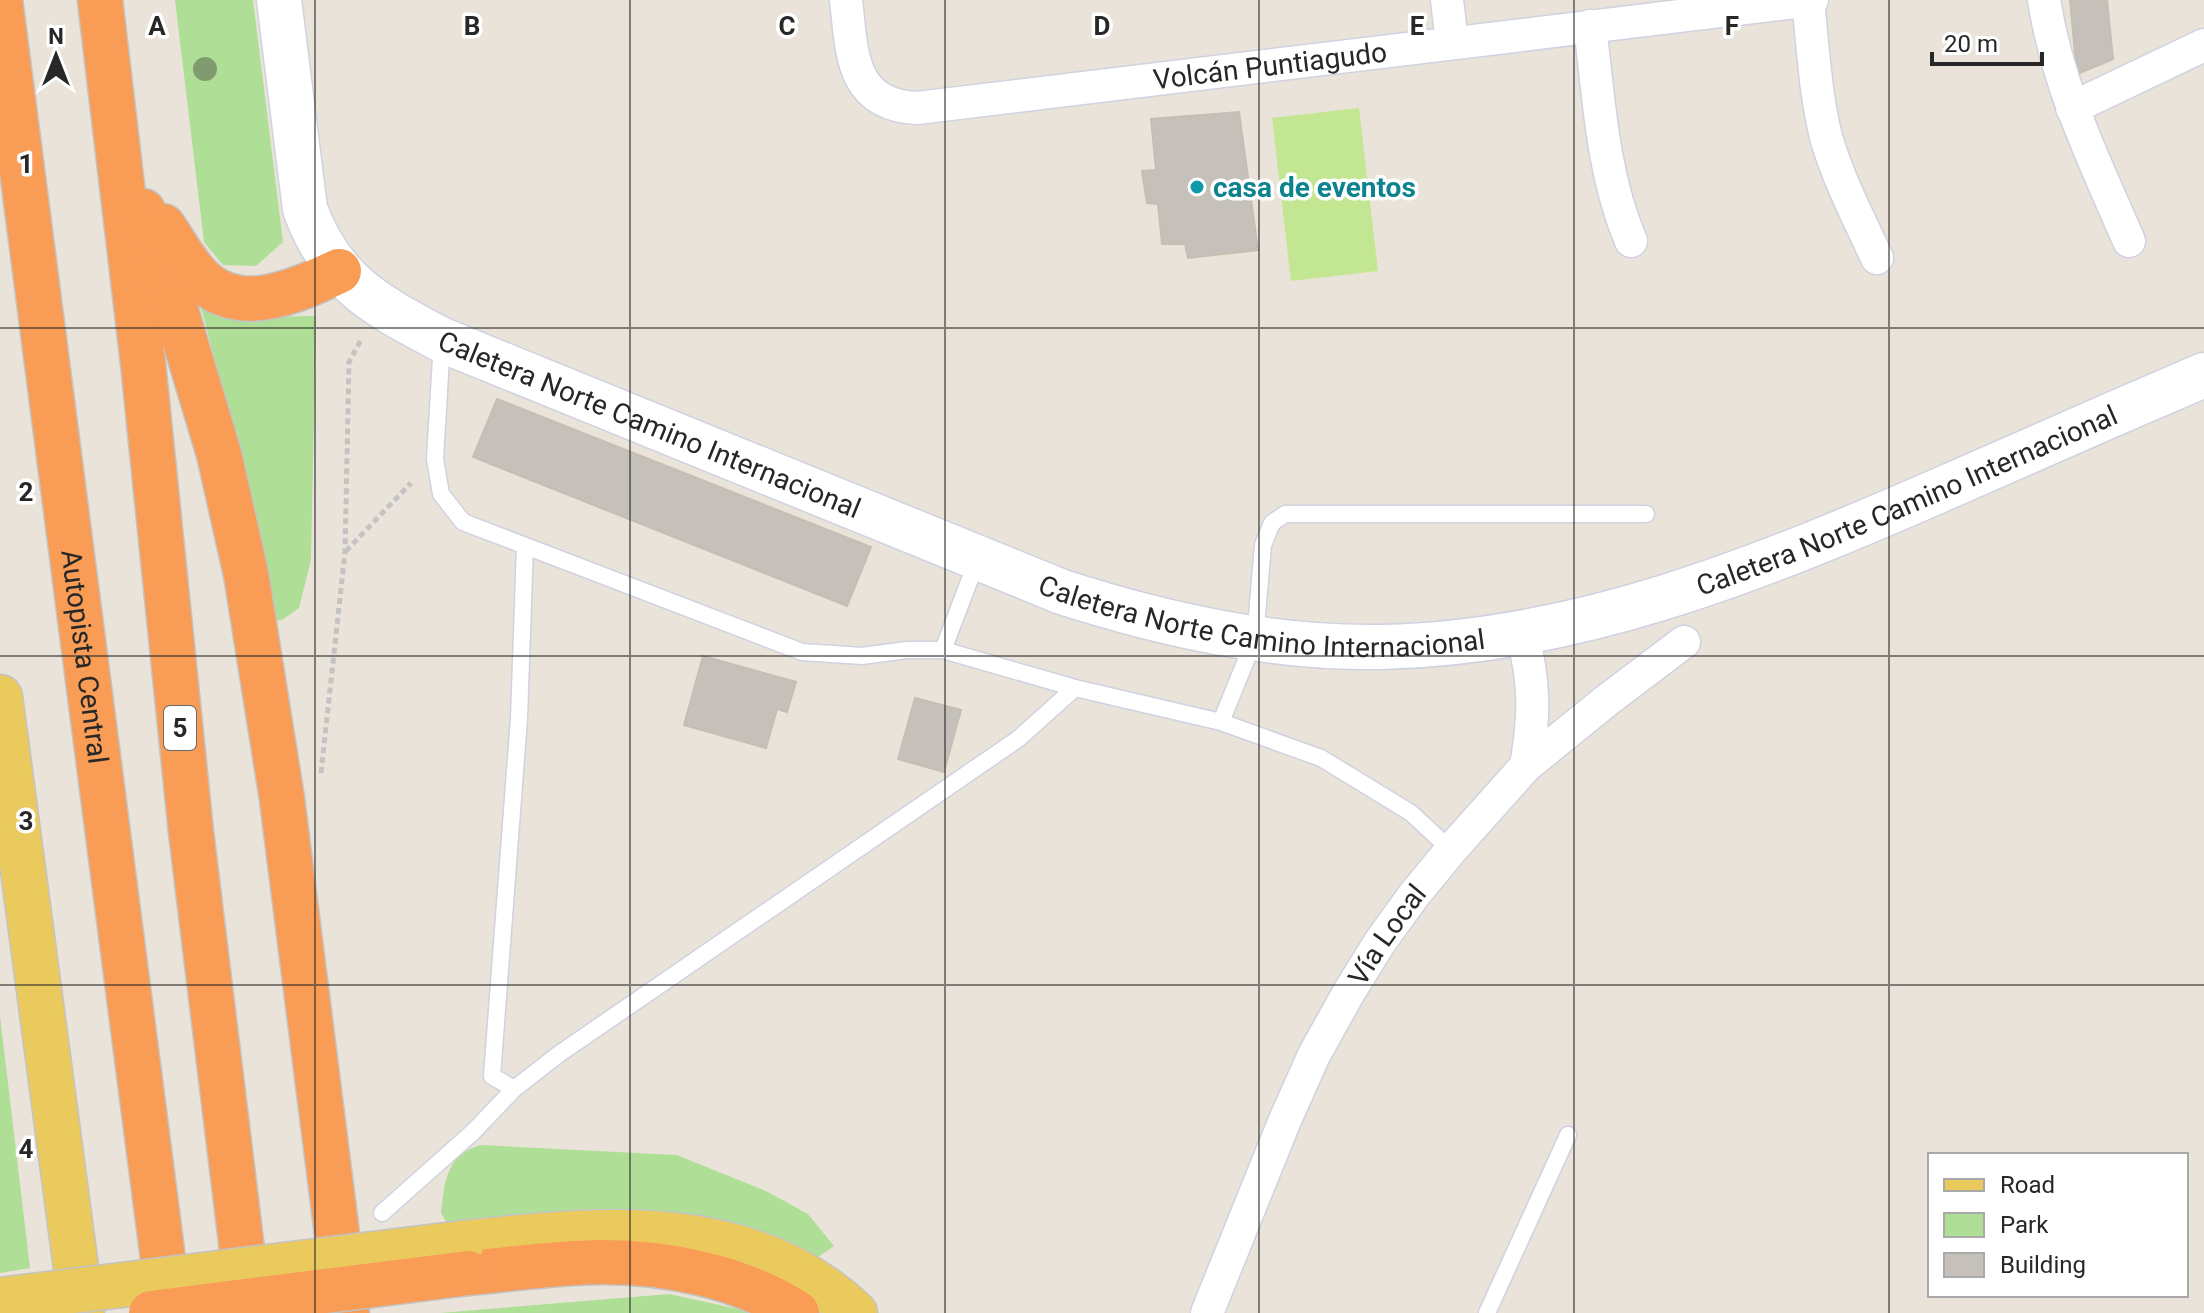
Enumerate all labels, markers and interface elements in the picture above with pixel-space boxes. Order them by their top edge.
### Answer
text: A [148,11,166,41]
text: B [464,11,480,41]
text: C [778,11,796,41]
text: D [1094,11,1110,41]
text: E [1410,11,1425,41]
text: F [1725,11,1739,41]
north arrow [16,16,96,96]
scale bar [1932,16,2042,66]
text: N [48,24,64,49]
text: 20 m [1944,30,1998,58]
street label: Volcán Puntiagudo [1151,35,1389,96]
text: 1 [19,149,33,179]
place label: casa de eventos [1213,171,1416,204]
marker: casa de eventos [1188,178,1206,196]
street label: Caletera Norte Camino Internacional [433,324,865,525]
street label: Caletera Norte Camino Internacional [1692,399,2122,603]
text: 2 [19,477,33,507]
street label: Autopista Central [54,548,115,766]
street label: Caletera Norte Camino Internacional [1034,568,1487,664]
road number: 5 [164,706,196,750]
text: 3 [19,806,33,836]
street label: Vía Local [1341,878,1433,991]
text: 4 [19,1134,34,1164]
legend [1928,1153,2188,1297]
text: Road [2000,1171,2055,1199]
text: Park [2000,1211,2049,1239]
text: Building [2000,1251,2086,1279]

